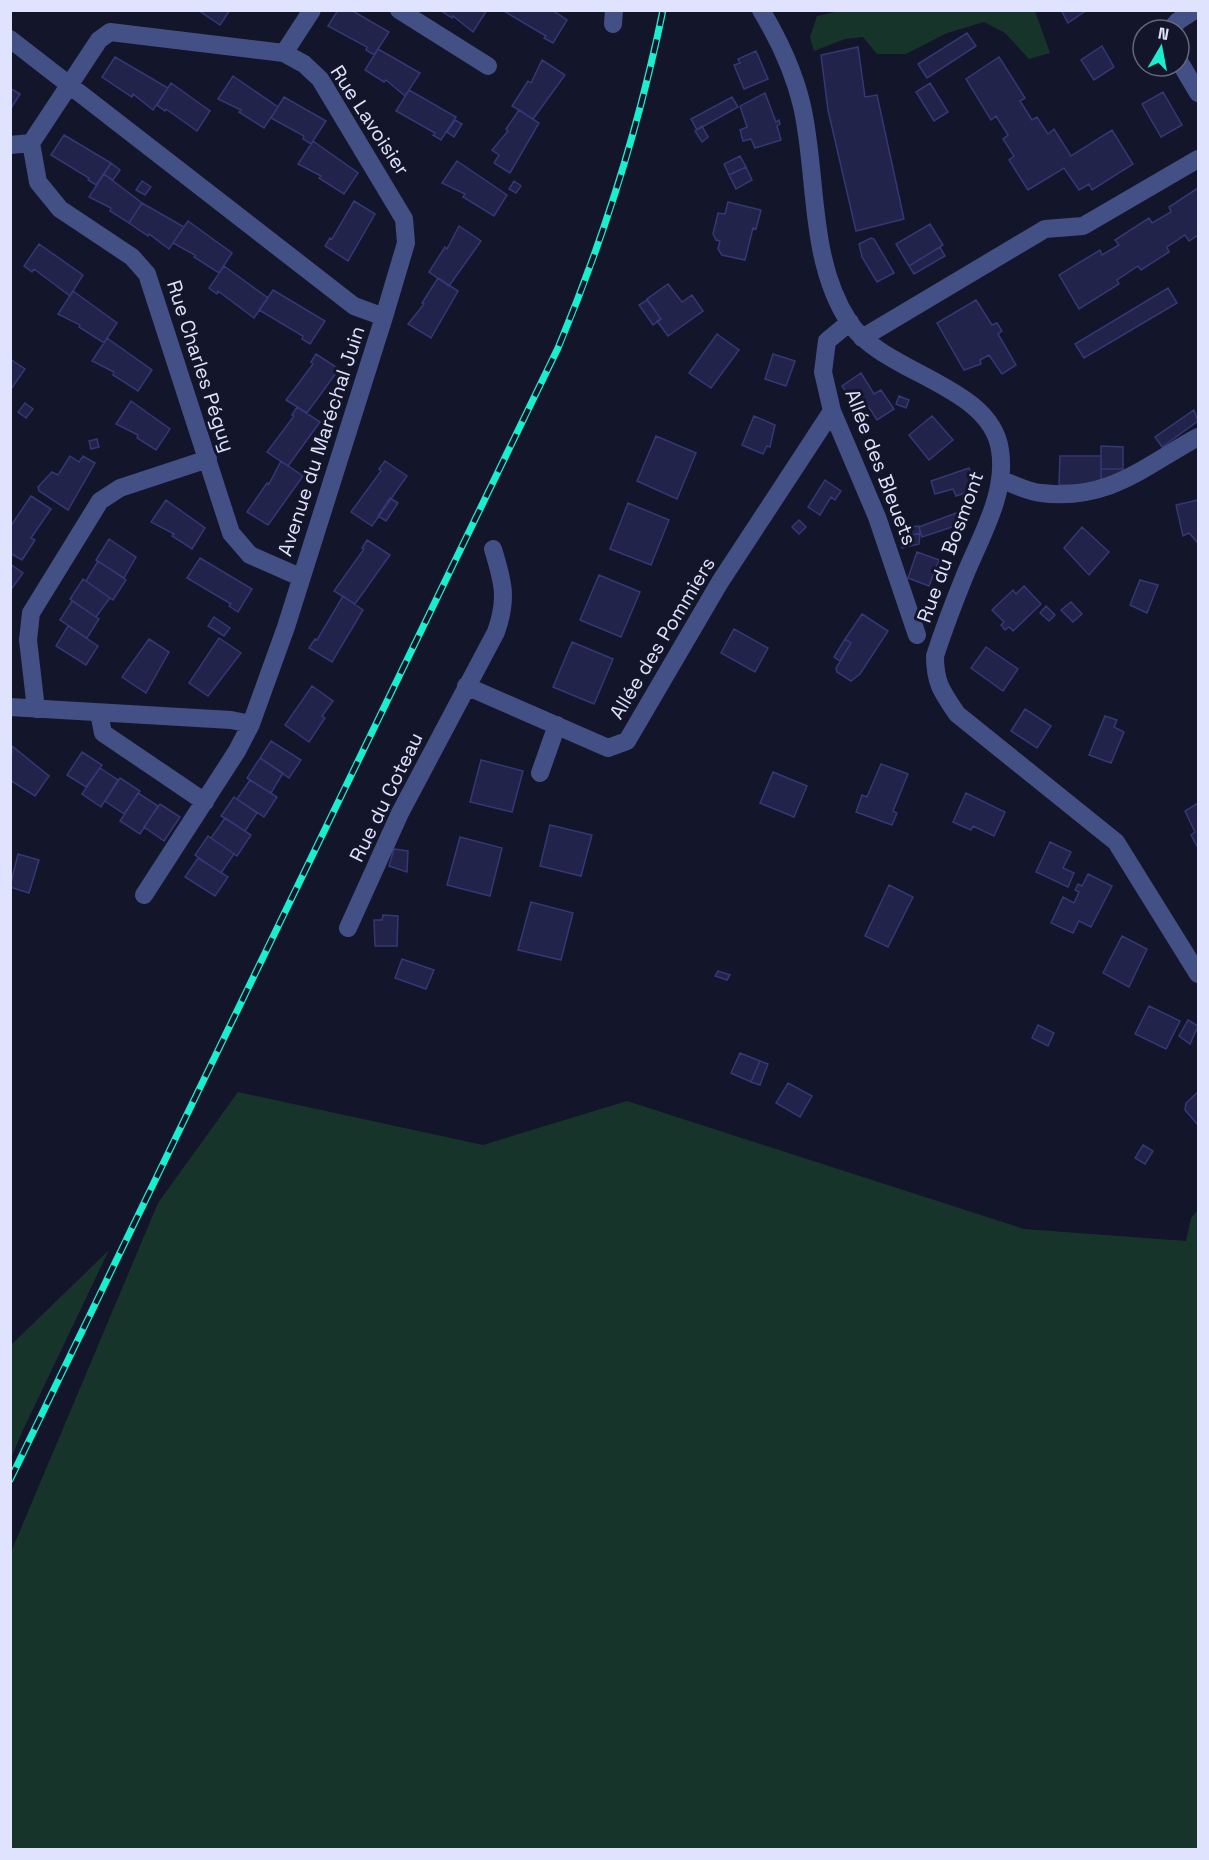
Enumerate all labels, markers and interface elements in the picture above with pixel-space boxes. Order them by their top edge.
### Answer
north arrow [1131,18,1191,78]
text: N [1156,22,1171,45]
street label: Rue Lavoisier [325,60,415,180]
street label: Rue Charles Péguy [161,277,241,455]
street label: Avenue du Maréchal Juin [271,323,371,559]
street label: Allée des Bleuets [839,385,923,549]
street label: Rue du Bosmont [911,468,989,626]
street label: Allée des Pommiers [603,552,721,724]
street label: Rue du Coteau [343,728,429,866]

